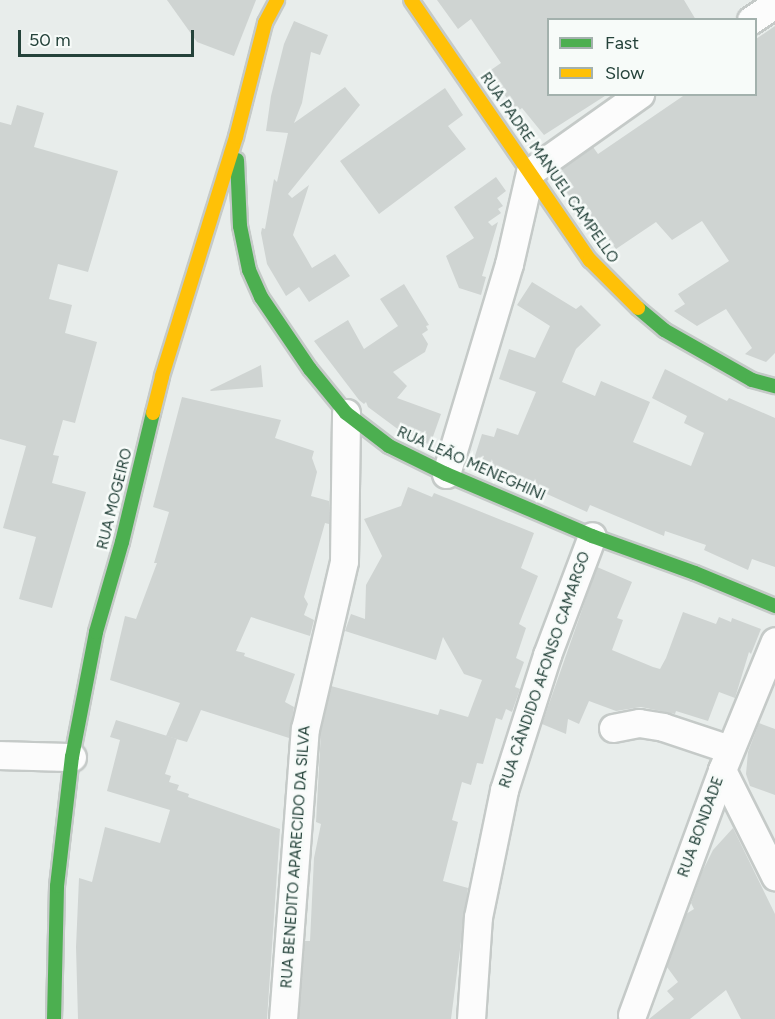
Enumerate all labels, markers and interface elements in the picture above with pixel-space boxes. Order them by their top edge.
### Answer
scale bar [21,18,196,56]
legend [547,18,757,96]
text: 50 m [29,29,71,51]
text: Fast [605,32,639,54]
text: Slow [605,62,644,84]
street label: RUA PADRE MANUEL CAMPELLO [476,69,622,267]
street label: RUA LEÃO MENEGHINI [394,423,548,505]
street label: RUA MOGEIRO [94,447,136,551]
street label: RUA CÂNDIDO AFONSO CAMARGO [496,549,594,791]
street label: RUA BENEDITO APARECIDO DA SILVA [278,725,314,989]
street label: RUA BONDADE [674,774,728,880]

